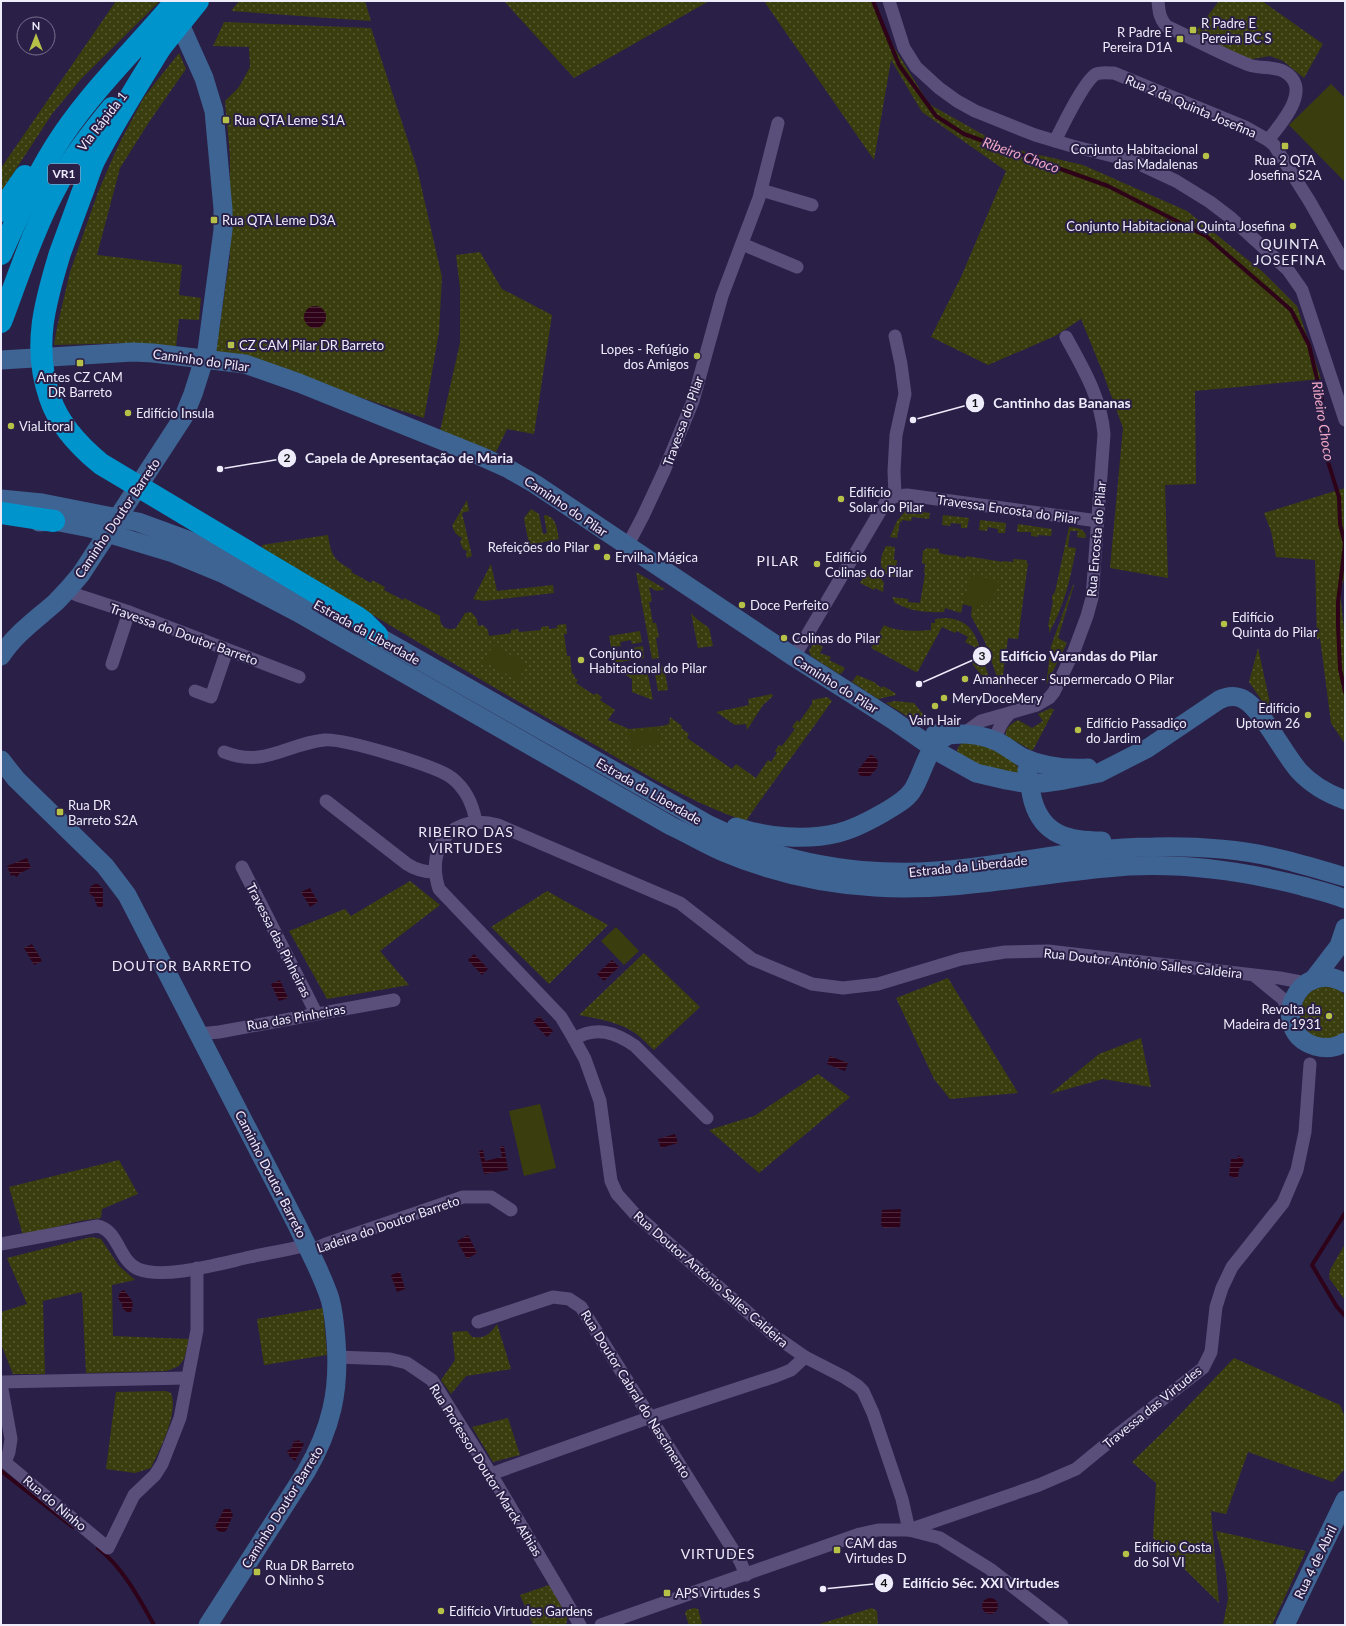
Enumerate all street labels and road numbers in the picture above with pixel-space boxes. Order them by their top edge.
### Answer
street label: Rua 2 da Quinta Josefina [1123,71,1259,141]
street label: Via Rápida 1 [74,88,130,154]
road number: VR1 [48,164,80,184]
street label: Caminho do Pilar [152,345,251,375]
street label: Travessa do Pilar [659,373,707,468]
street label: Caminho Doutor Barreto [71,455,163,581]
street label: Caminho do Pilar [521,472,611,540]
street label: Rua Encosta do Pilar [1083,480,1109,598]
street label: Travessa Encosta do Pilar [936,491,1080,527]
street label: Estrada da Liberdade [311,596,423,668]
street label: Travessa do Doutor Barreto [108,600,260,668]
street label: Caminho do Pilar [791,651,882,717]
street label: Estrada da Liberdade [593,754,705,828]
street label: Estrada da Liberdade [908,852,1028,880]
street label: Travessa das Pinheiras [243,880,315,1000]
street label: Rua Doutor António Salles Caldeira [1043,945,1243,981]
street label: Rua das Pinheiras [246,1000,347,1034]
street label: Caminho Doutor Barreto [232,1107,310,1241]
street label: Ladeira do Doutor Barreto [315,1192,461,1256]
street label: Rua Doutor António Salles Caldeira [630,1207,792,1351]
street label: Rua Doutor Cabral do Nascimento [578,1307,694,1481]
street label: Travessa das Virtudes [1099,1362,1205,1452]
street label: Rua Professor Doutor Marck Athias [426,1381,546,1559]
street label: Caminho Doutor Barreto [238,1443,326,1571]
street label: Rua do Ninho [20,1472,90,1534]
street label: Rua 4 de Abril [1290,1523,1340,1601]

